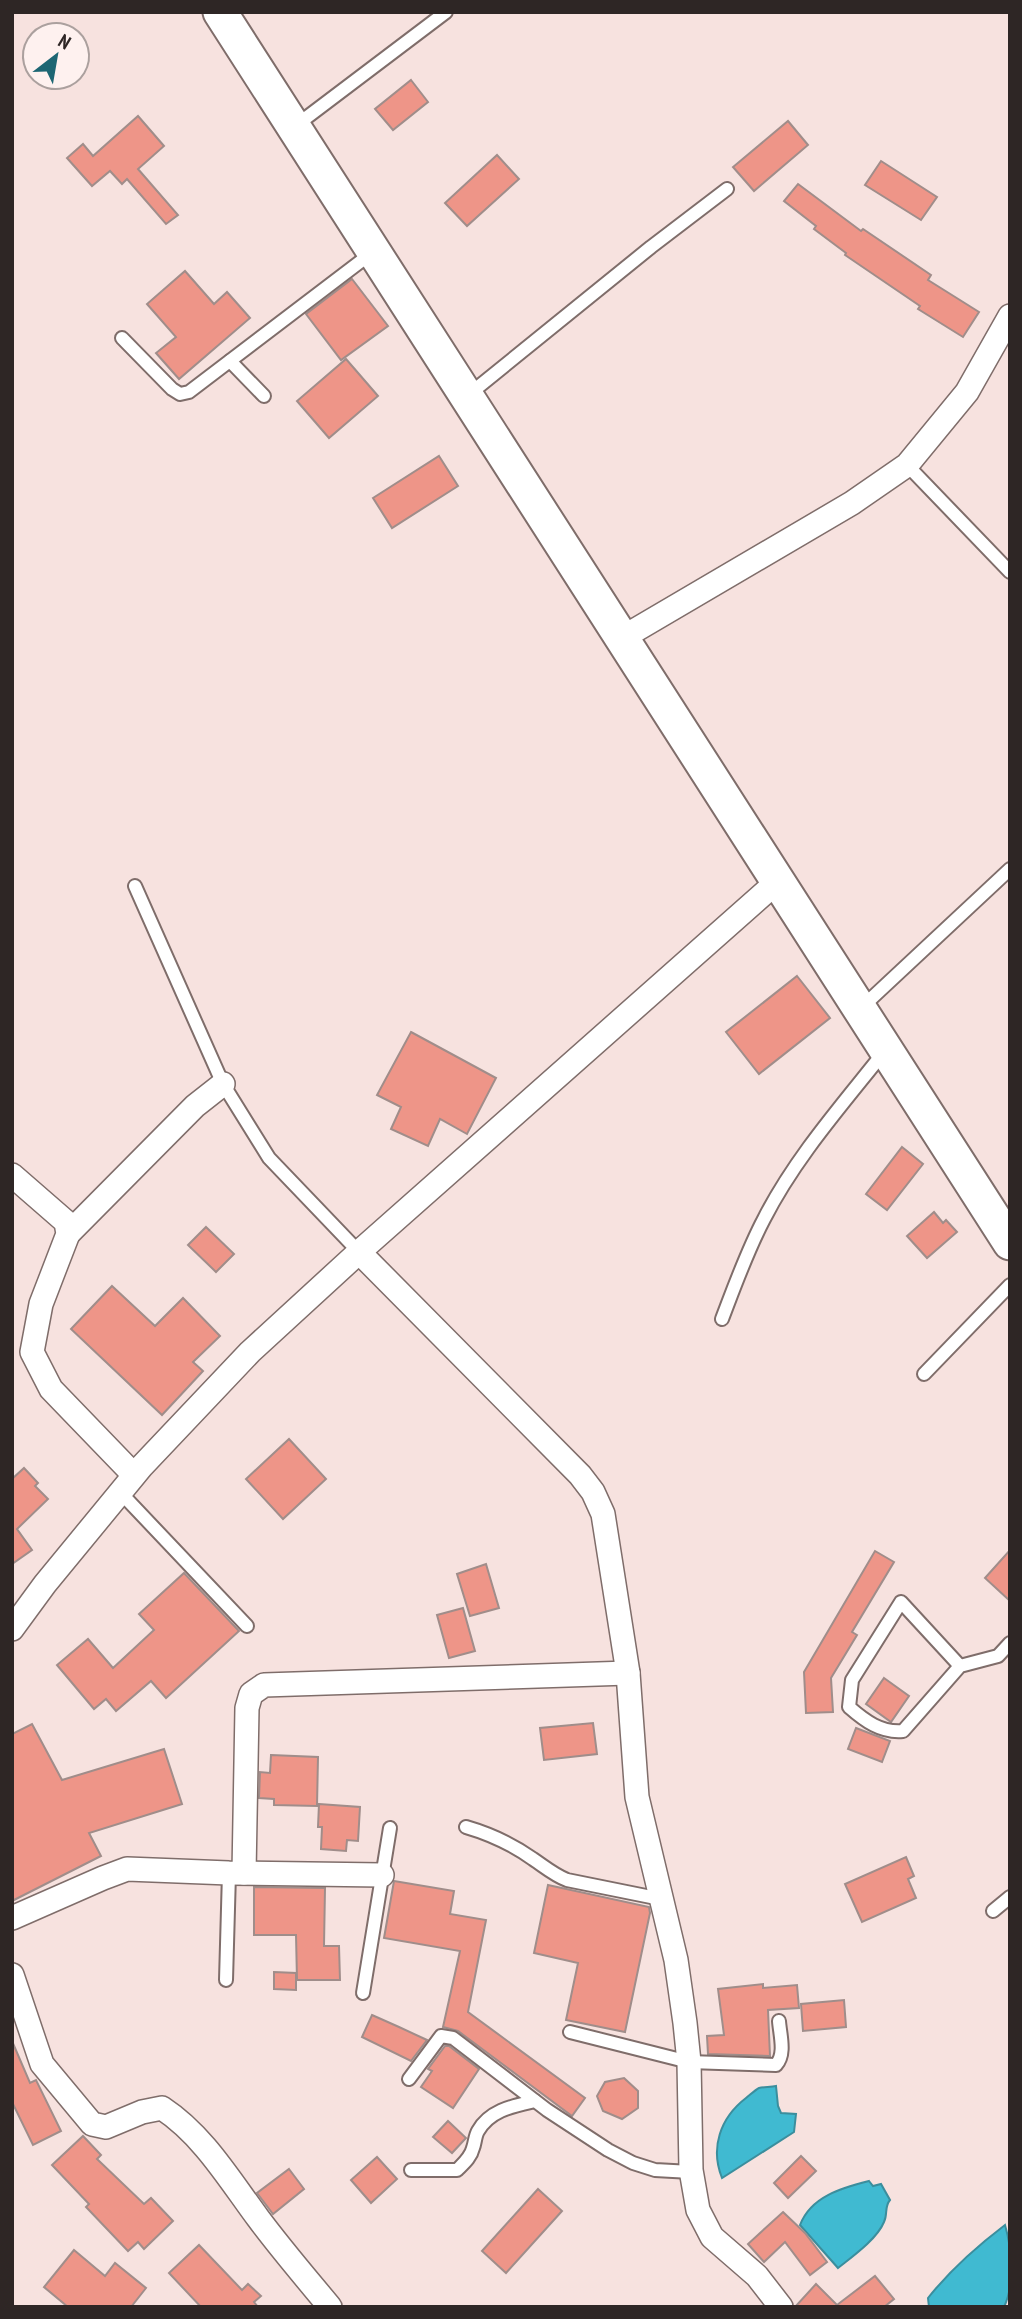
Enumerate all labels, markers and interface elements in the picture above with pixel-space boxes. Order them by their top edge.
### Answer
north arrow [21,21,91,91]
text: N [54,28,75,54]

